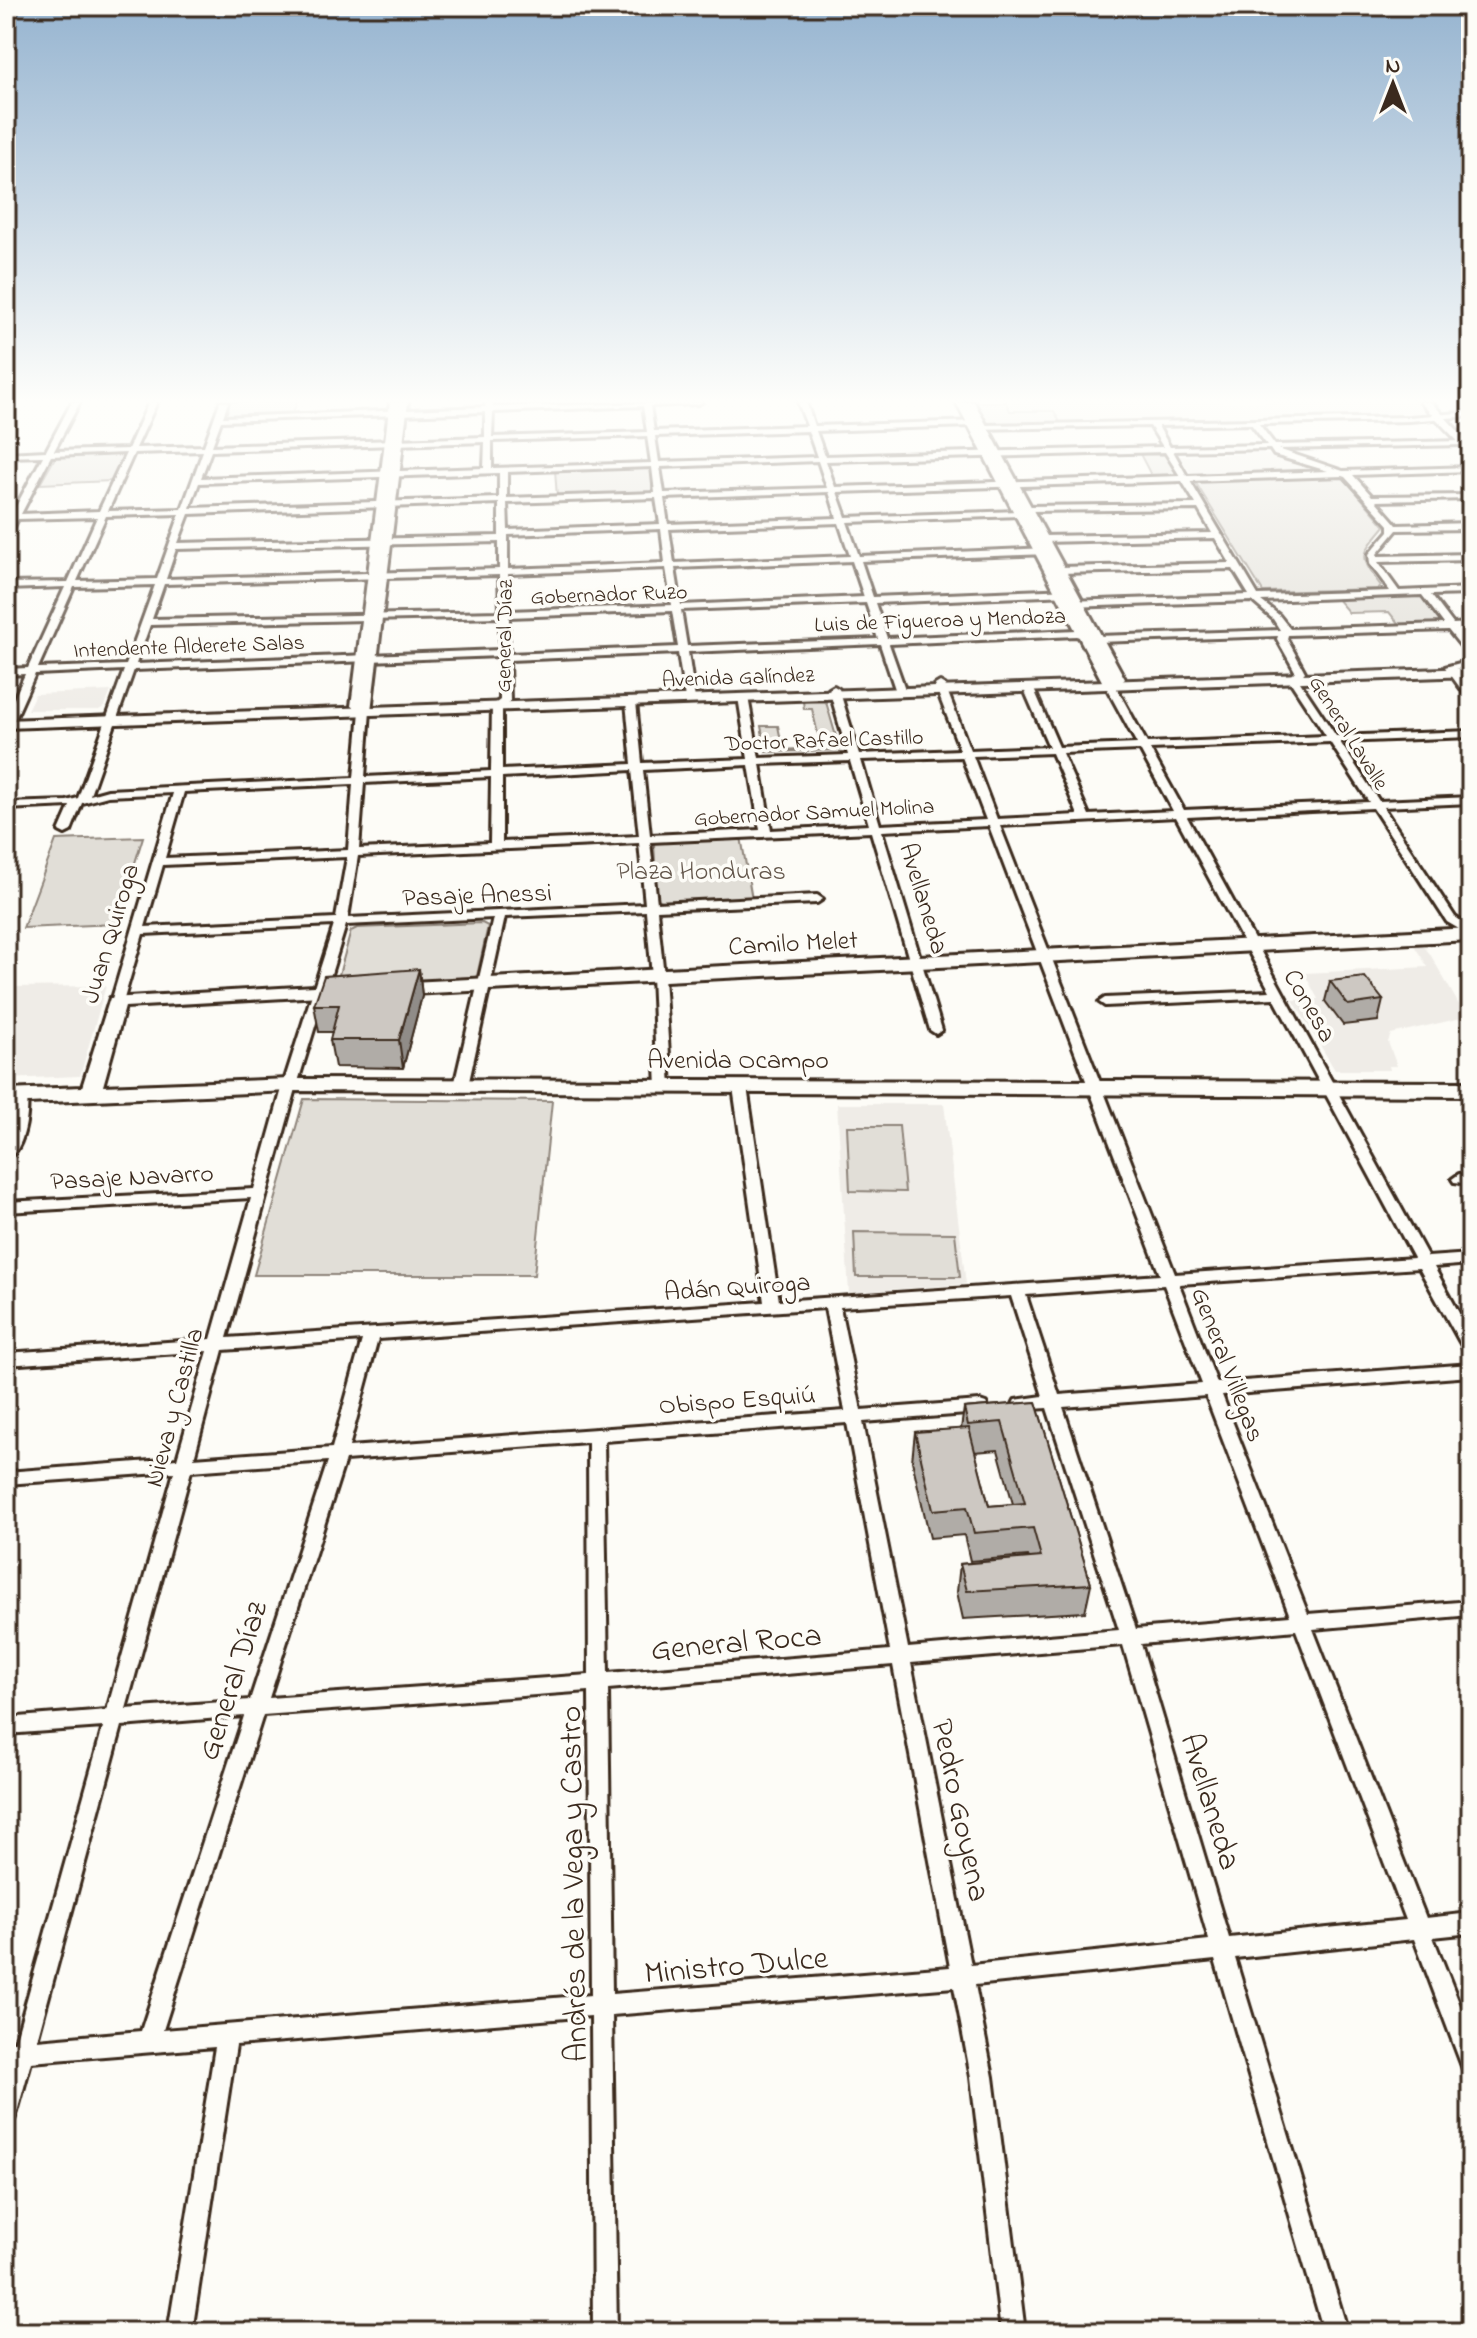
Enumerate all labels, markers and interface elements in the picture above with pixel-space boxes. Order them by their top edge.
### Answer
north arrow [1353,44,1433,124]
text: N [1386,51,1400,83]
street label: Gobernador Ruzo [530,577,688,615]
street label: General Díaz [489,578,523,693]
street label: Luis de Figueroa y Mendoza [814,602,1067,643]
street label: Intendente Alderete Salas [73,628,305,668]
street label: Avenida Galíndez [661,660,816,698]
street label: General Lavalle [1299,670,1396,797]
street label: Doctor Rafael Castillo [723,723,924,761]
street label: Gobernador Samuel Molina [693,792,935,836]
street label: Avellaneda [887,839,957,959]
park label: Plaza Honduras [616,854,786,892]
street label: Juan Quiroga [73,859,151,1008]
street label: Pasaje Anessi [402,875,553,919]
street label: Camilo Melet [727,923,859,967]
street label: Conesa [1272,963,1345,1050]
street label: Avenida Ocampo [647,1043,829,1081]
street label: Pasaje Navarro [50,1156,215,1202]
street label: Adán Quiroga [663,1265,812,1313]
street label: General Villegas [1179,1282,1273,1448]
street label: Nieva y Castilla [136,1324,215,1491]
street label: Obispo Esquiú [658,1378,817,1426]
street label: General Díaz [186,1595,282,1767]
street label: General Roca [649,1614,823,1675]
street label: Andrés de la Vega y Castro [549,1705,602,2062]
street label: Pedro Goyena [916,1715,1001,1906]
street label: Avellaneda [1166,1728,1252,1876]
street label: Ministro Dulce [643,1936,831,1999]

